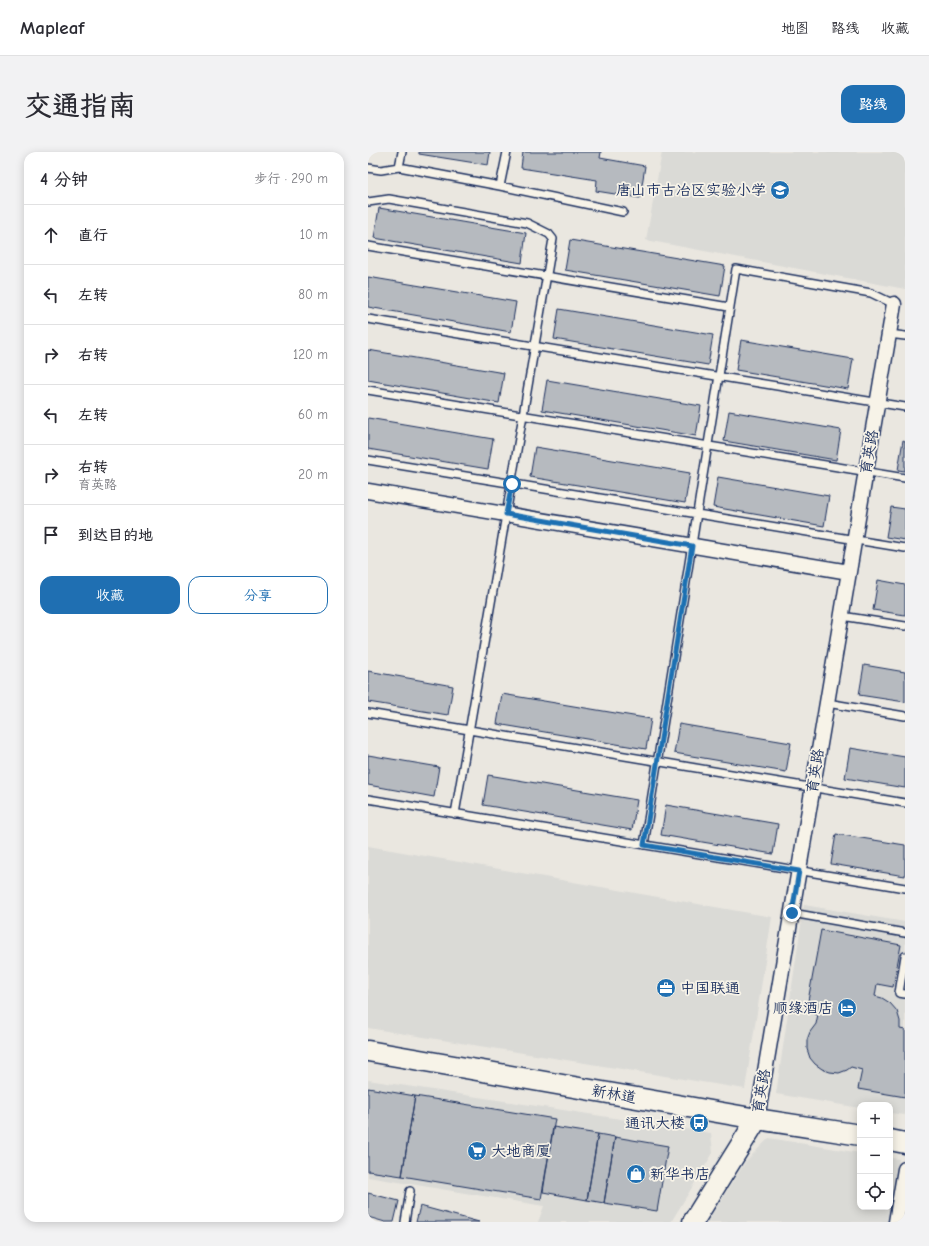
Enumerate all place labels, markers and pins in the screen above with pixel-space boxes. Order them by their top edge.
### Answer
school or university icon: 唐山市古冶区实验小学 [769,179,791,201]
place label: 唐山市古冶区实验小学 [616,181,766,199]
office icon: 中国联通 [655,977,677,999]
place label: 中国联通 [680,979,740,997]
hotel icon: 顺缘酒店 [836,997,858,1019]
place label: 顺缘酒店 [773,999,833,1017]
bus stop icon: 通讯大楼 [688,1112,710,1134]
place label: 通讯大楼 [625,1114,685,1132]
supermarket icon: 大地商厦 [466,1140,488,1162]
place label: 大地商厦 [491,1142,551,1160]
shop icon: 新华书店 [625,1163,647,1185]
place label: 新华书店 [650,1165,710,1183]

